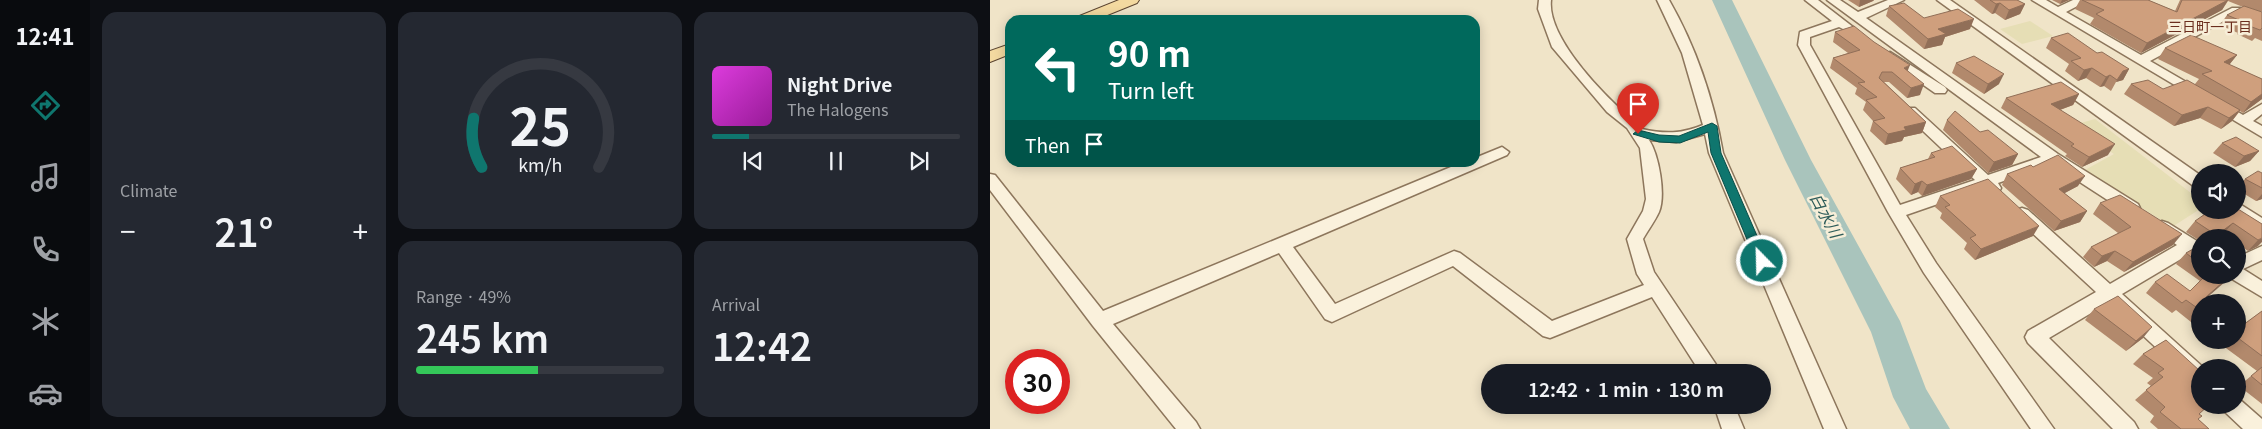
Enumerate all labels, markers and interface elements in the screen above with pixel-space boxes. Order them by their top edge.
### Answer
district label: 三日町一丁目 [2168,16,2252,36]
text: 12:41 [15,19,75,51]
text: 90 m [1108,26,1191,77]
icon: left [1025,35,1090,100]
text: Night Drive [787,70,892,97]
text: Turn left [1108,73,1194,105]
pin [1617,83,1659,134]
text: 25 [509,86,571,161]
icon: directions [28,88,63,123]
icon: arrive [1624,90,1652,118]
text: The Halogens [787,97,889,121]
icon: arrive [1080,130,1108,158]
text: Then [1025,131,1070,158]
icon: previous [739,147,767,175]
icon: pause [822,147,850,175]
icon: next [905,147,933,175]
text: km/h [518,151,562,177]
icon: music [28,160,63,195]
map controls [2191,164,2246,414]
button: sound [2191,164,2246,219]
text: Climate [120,178,177,202]
water label: 白水川 [1805,188,1850,244]
text: 21° [214,203,274,258]
text: − [120,210,136,250]
text: + [352,210,368,250]
button: search [2191,229,2246,284]
icon: phone [28,232,63,267]
position arrow [1735,234,1787,286]
text: Range · 49% [416,284,511,308]
text: Arrival [712,292,760,316]
button: + [2191,294,2246,349]
icon: climate [28,304,63,339]
text: 245 km [416,309,549,364]
text: 12:42 [712,317,812,372]
speed limit sign: 30 [1005,349,1070,414]
button: − [2191,359,2246,414]
text: 12:42 · 1 min · 130 m [1528,375,1724,402]
icon: car [28,376,63,411]

